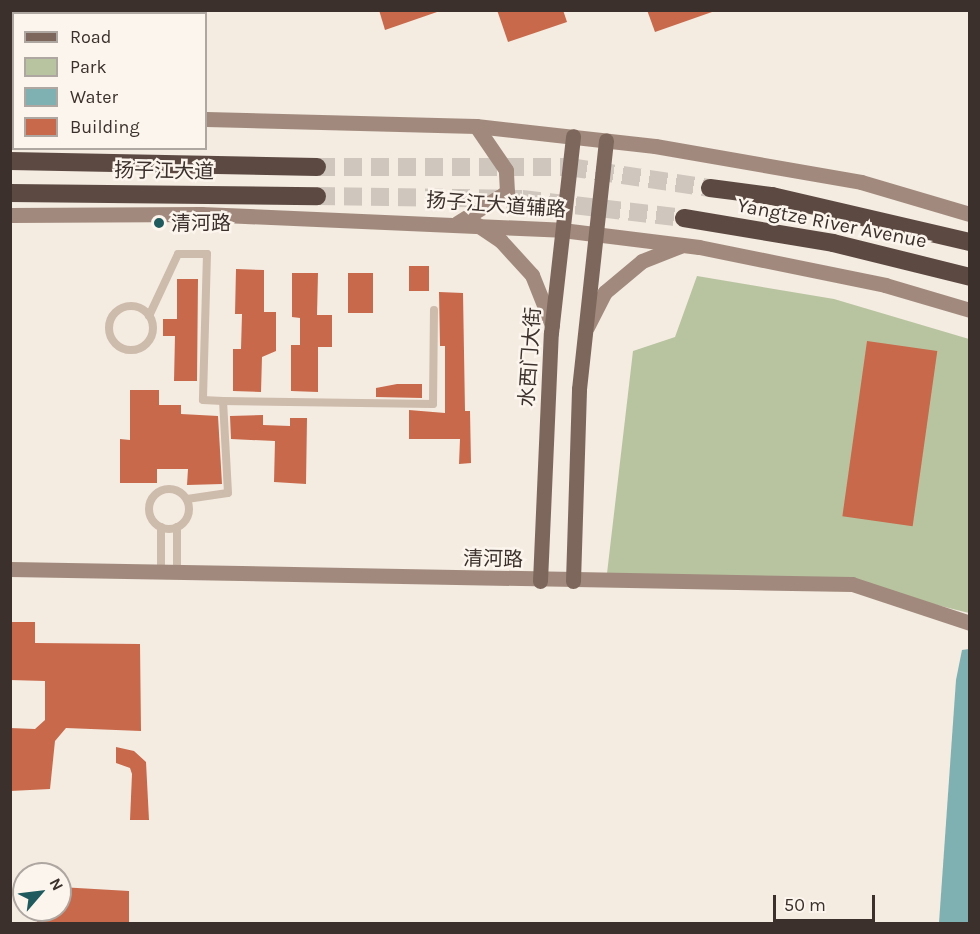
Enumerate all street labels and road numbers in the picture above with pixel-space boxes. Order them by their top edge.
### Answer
street label: 扬子江大道 [114,158,214,184]
street label: 扬子江大道辅路 [425,188,567,222]
street label: Yangtze River Avenue [735,193,929,253]
street label: 水西门大街 [515,306,545,408]
street label: 清河路 [463,546,523,572]

